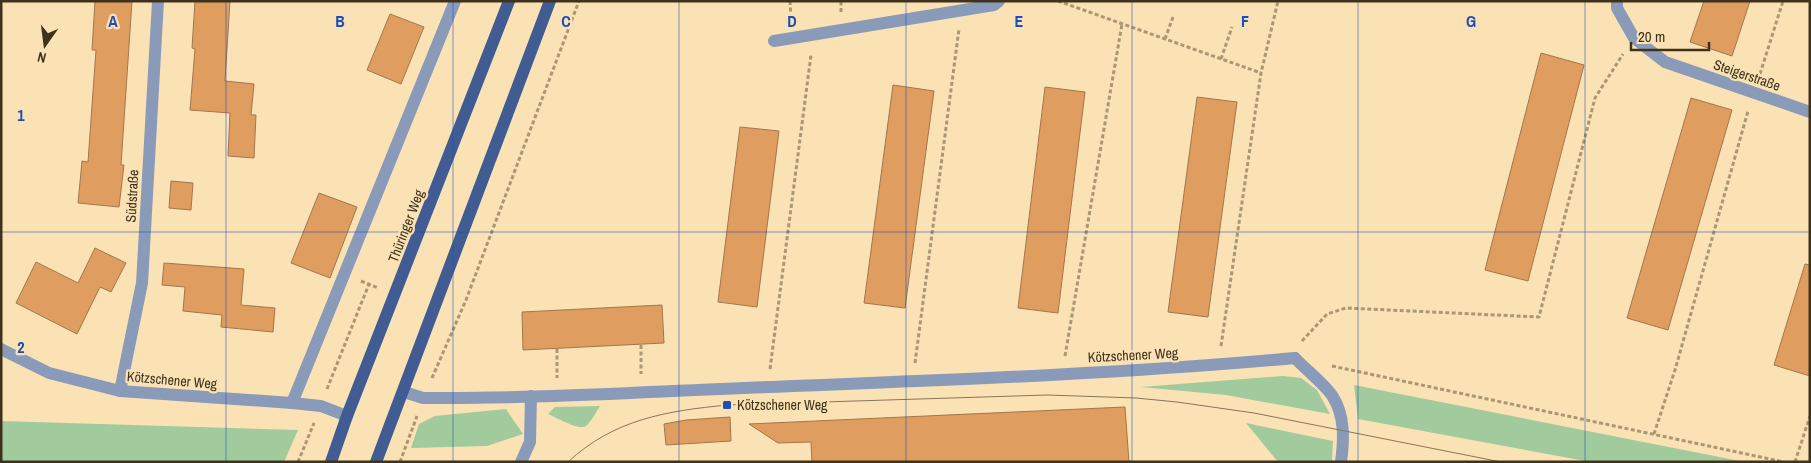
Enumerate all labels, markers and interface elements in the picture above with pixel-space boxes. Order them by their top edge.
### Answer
text: A [108,10,118,32]
text: B [335,10,345,32]
text: C [561,10,571,32]
text: D [787,10,797,32]
text: E [1015,10,1024,32]
text: F [1241,10,1249,32]
text: G [1466,10,1476,32]
north arrow [20,20,70,70]
scale bar [1631,20,1708,52]
text: 20 m [1638,26,1665,47]
text: N [36,48,48,67]
street label: Steigerstraße [1711,55,1783,95]
text: 1 [17,104,25,126]
street label: Südstraße [122,169,142,223]
street label: Thüringer Weg [384,187,428,265]
text: 2 [17,336,25,358]
street label: Kötzschener Weg [1087,344,1179,366]
street label: Kötzschener Weg [126,367,218,393]
place label: Kötzschener Weg [737,396,828,414]
marker: Kötzschener Weg [721,399,733,411]

